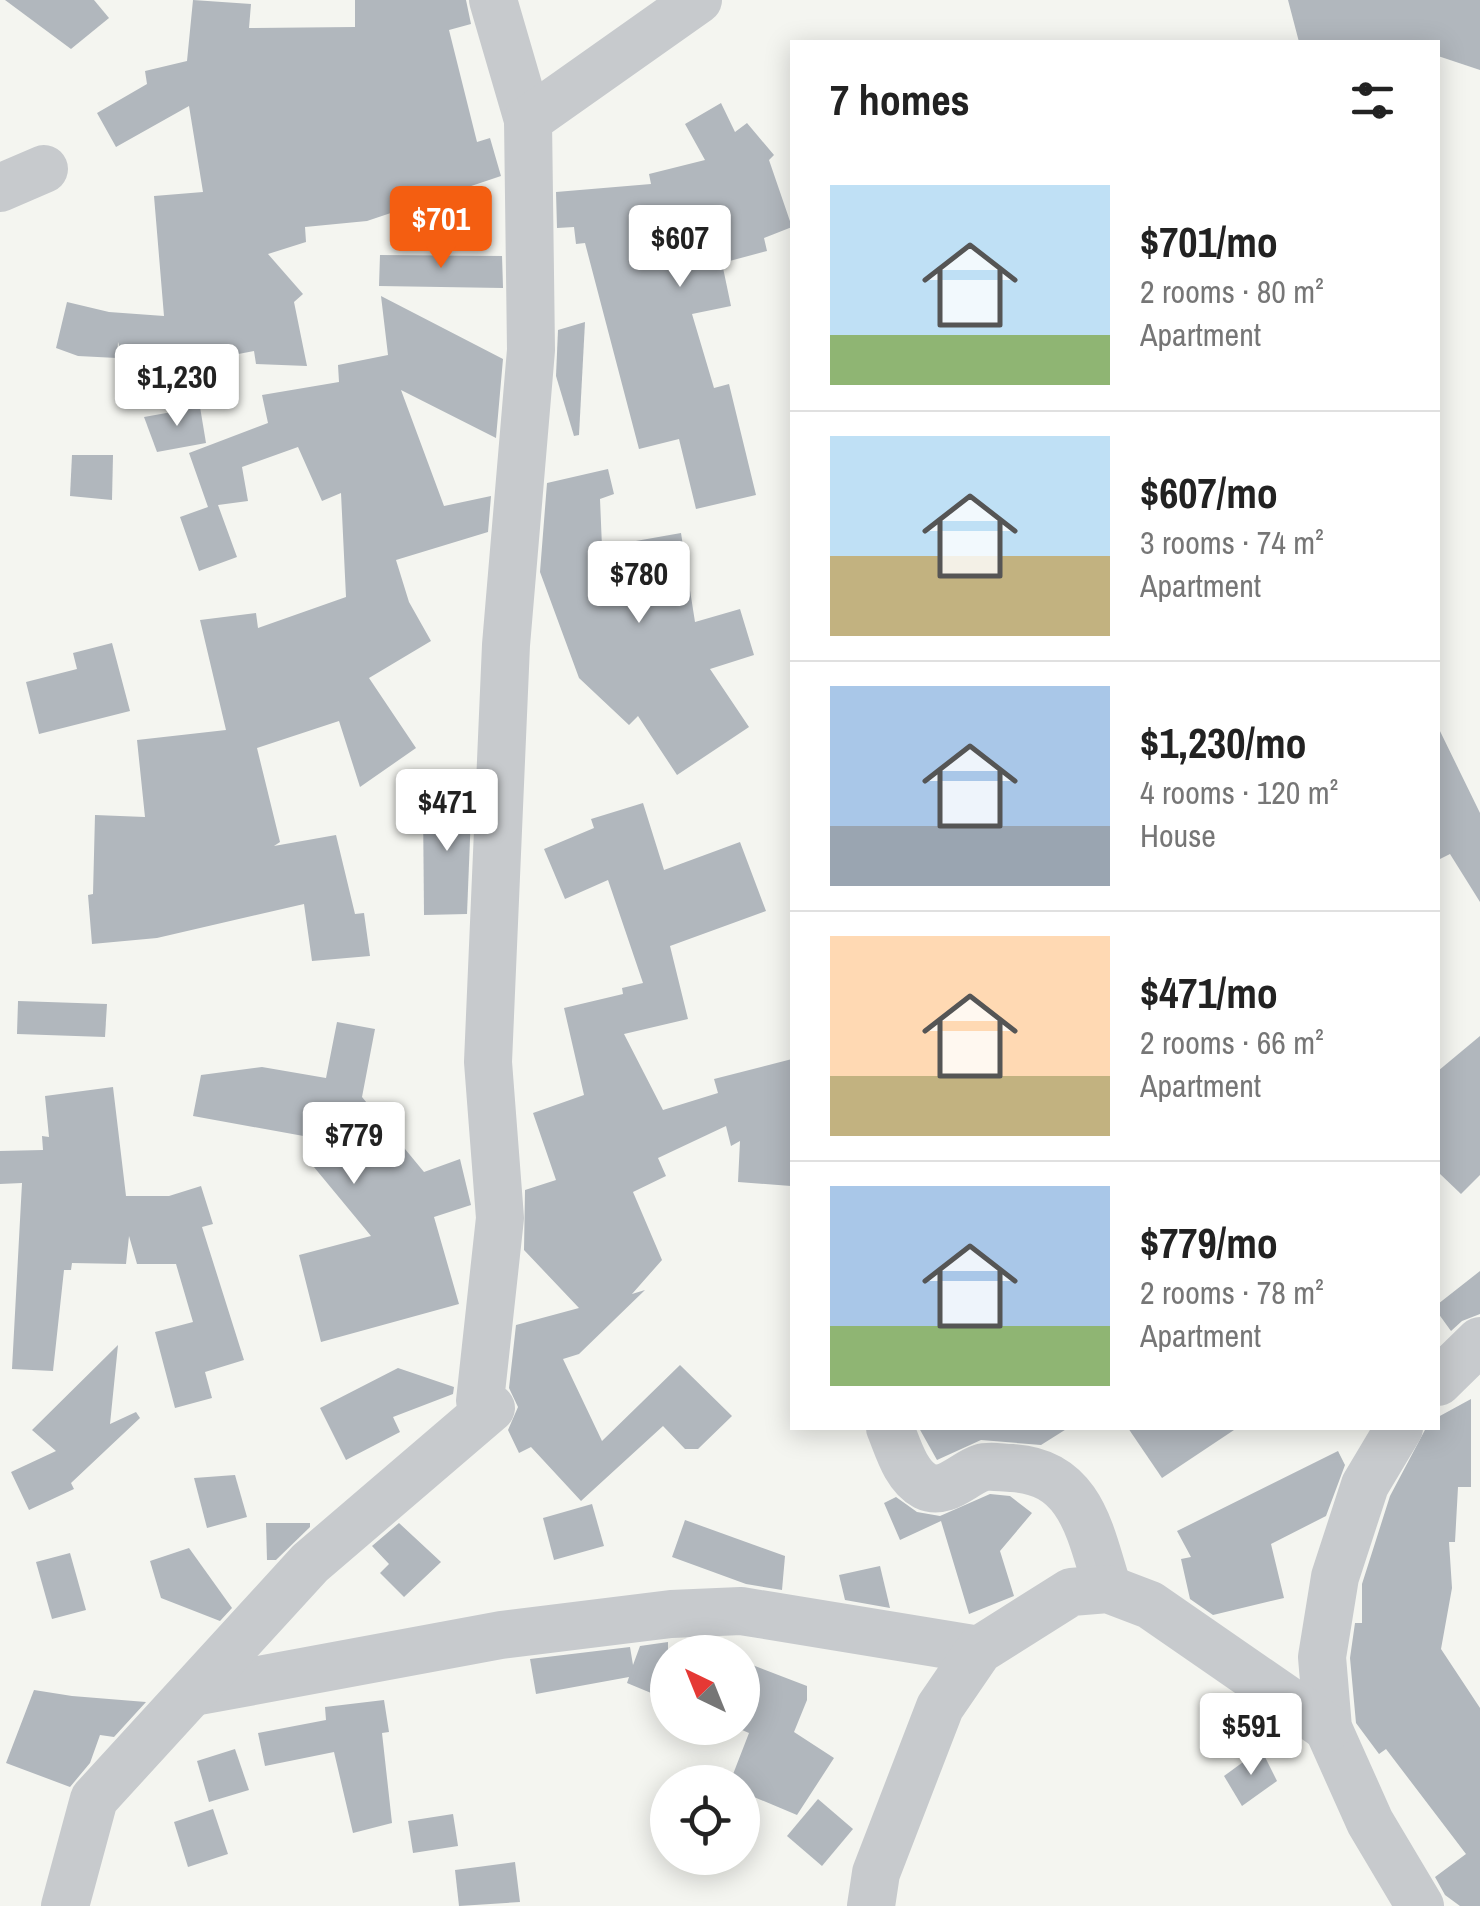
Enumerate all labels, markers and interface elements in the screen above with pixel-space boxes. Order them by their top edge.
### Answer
text: 7 homes [830,72,970,128]
icon: filters [1345,73,1400,128]
pin: $701 [382,186,500,271]
text: $701 [412,197,470,240]
pin: $607 [621,205,739,290]
text: $701/mo [1140,214,1278,270]
text: $607 [651,216,709,259]
icon: home [910,225,1030,345]
text: 2 rooms · 80 m² [1140,270,1324,313]
text: Apartment [1140,313,1261,356]
pin: $1,230 [96,344,258,429]
text: $1,230 [137,355,217,398]
text: $607/mo [1140,465,1278,521]
icon: home [910,476,1030,596]
text: 3 rooms · 74 m² [1140,521,1324,564]
pin: $780 [580,541,698,626]
text: $780 [610,552,668,595]
text: Apartment [1140,564,1261,607]
text: $1,230/mo [1140,715,1307,771]
icon: home [910,726,1030,846]
pin: $471 [388,769,506,854]
text: 4 rooms · 120 m² [1140,771,1338,814]
text: $471 [418,780,476,823]
text: House [1140,814,1216,857]
text: $471/mo [1140,965,1278,1021]
icon: home [910,976,1030,1096]
text: 2 rooms · 66 m² [1140,1021,1324,1064]
text: Apartment [1140,1064,1261,1107]
pin: $779 [295,1102,413,1187]
text: $779 [325,1113,383,1156]
text: $779/mo [1140,1215,1278,1271]
icon: home [910,1226,1030,1346]
text: 2 rooms · 78 m² [1140,1271,1324,1314]
text: Apartment [1140,1314,1261,1357]
north arrow [650,1635,760,1745]
map controls [650,1635,760,1875]
pin: $591 [1192,1693,1310,1778]
text: $591 [1222,1704,1280,1747]
button: locate [650,1765,760,1875]

